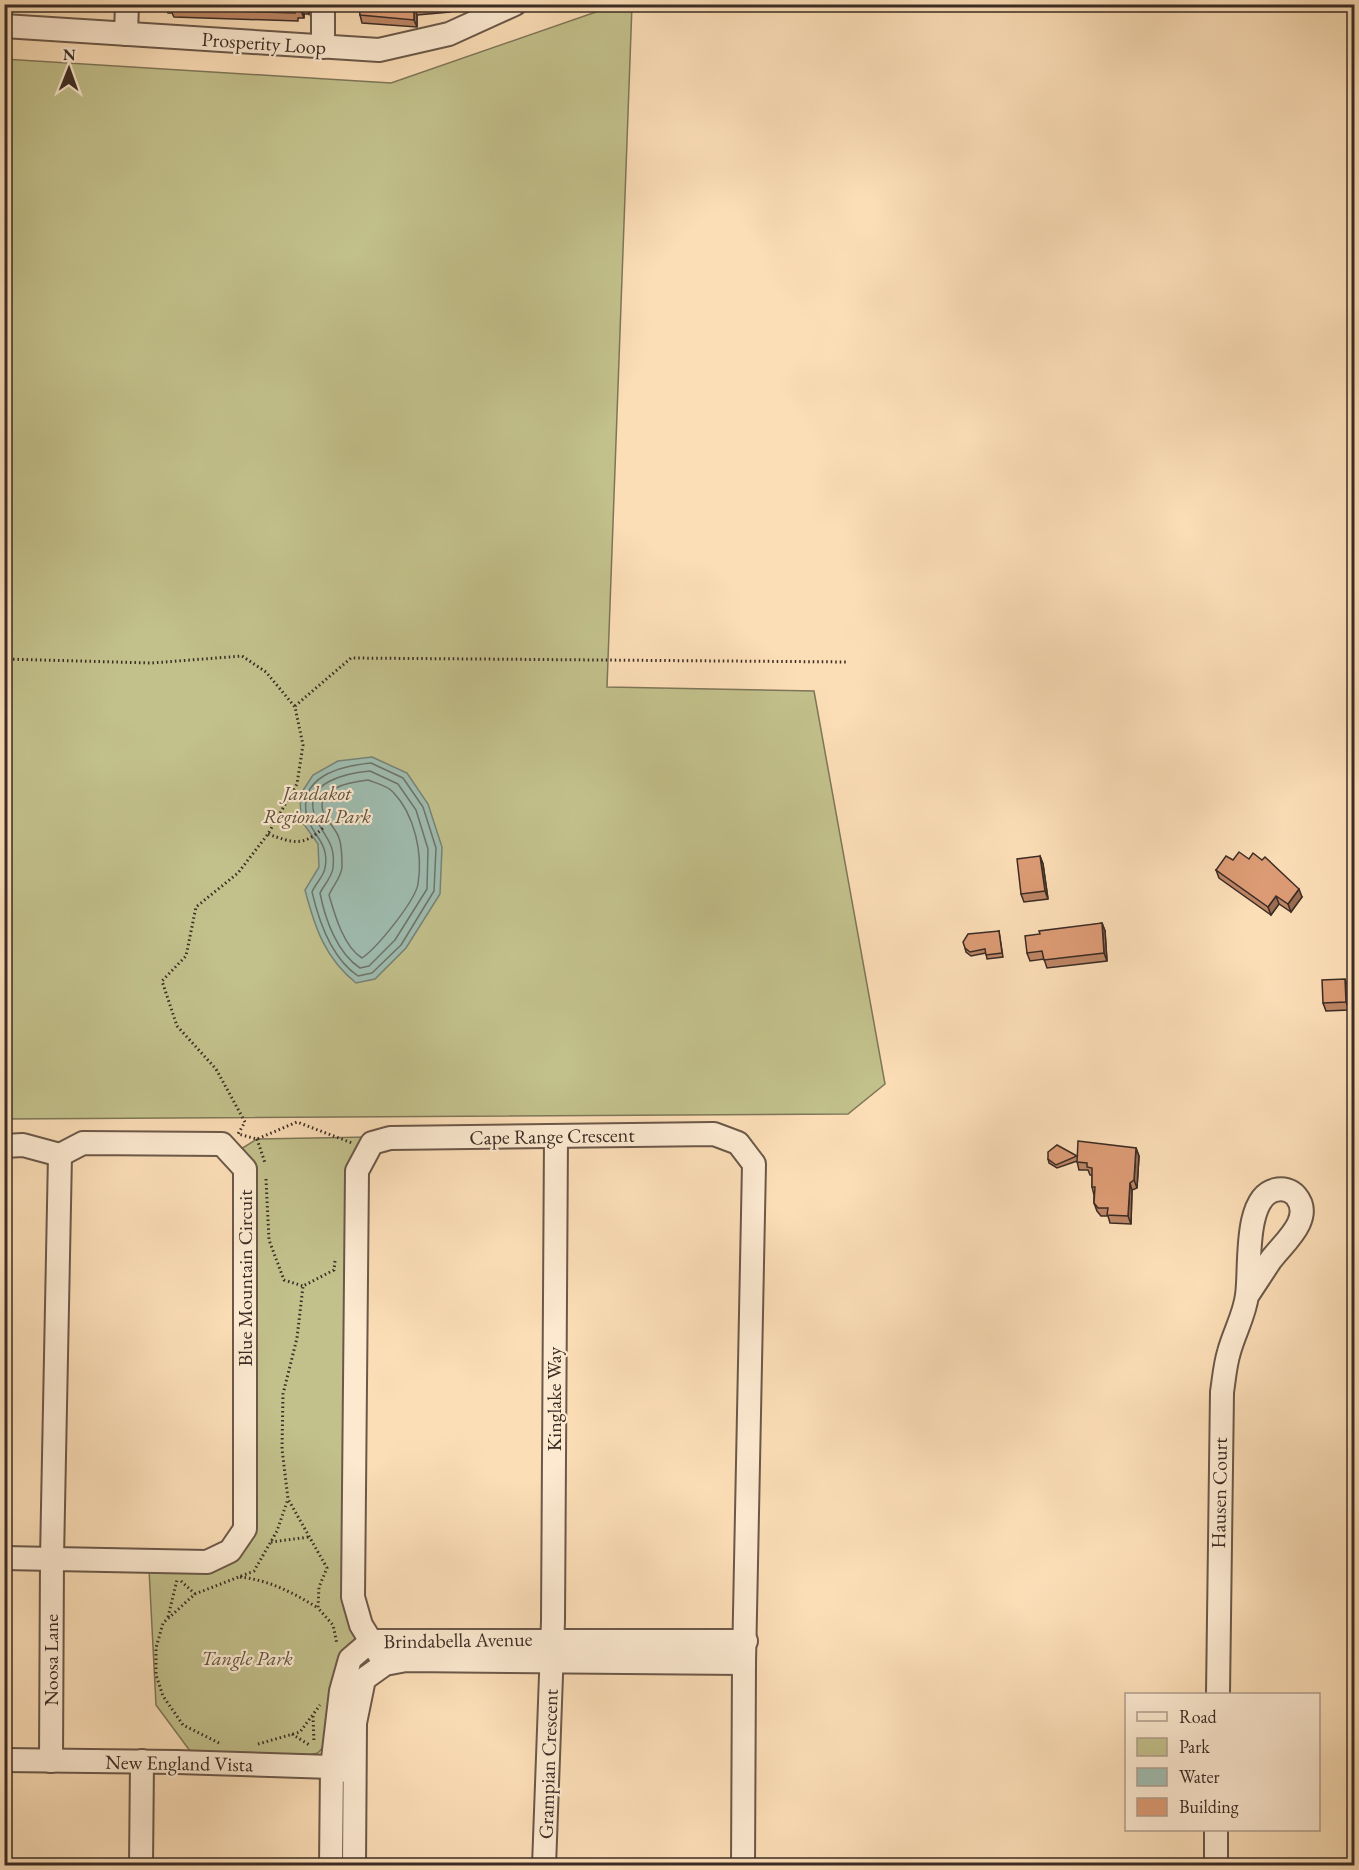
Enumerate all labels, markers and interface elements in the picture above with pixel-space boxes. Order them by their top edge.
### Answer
street label: Prosperity Loop [201,26,327,60]
north arrow [39,39,99,99]
text: N [63,44,76,65]
park label: Jandakot Regional Park [263,780,371,829]
street label: Cape Range Crescent [469,1122,636,1150]
street label: Blue Mountain Circuit [232,1189,258,1366]
street label: Kinglake Way [541,1346,567,1451]
street label: Hausen Court [1205,1436,1233,1549]
street label: Noosa Lane [38,1614,64,1706]
street label: Brindabella Avenue [383,1626,533,1654]
park label: Tangle Park [201,1645,293,1671]
street label: Grampian Crescent [532,1688,564,1839]
legend [1125,1693,1320,1831]
text: Road [1179,1705,1218,1728]
text: Park [1179,1735,1210,1758]
street label: New England Vista [105,1749,253,1777]
text: Water [1179,1765,1220,1788]
text: Building [1179,1795,1239,1818]

